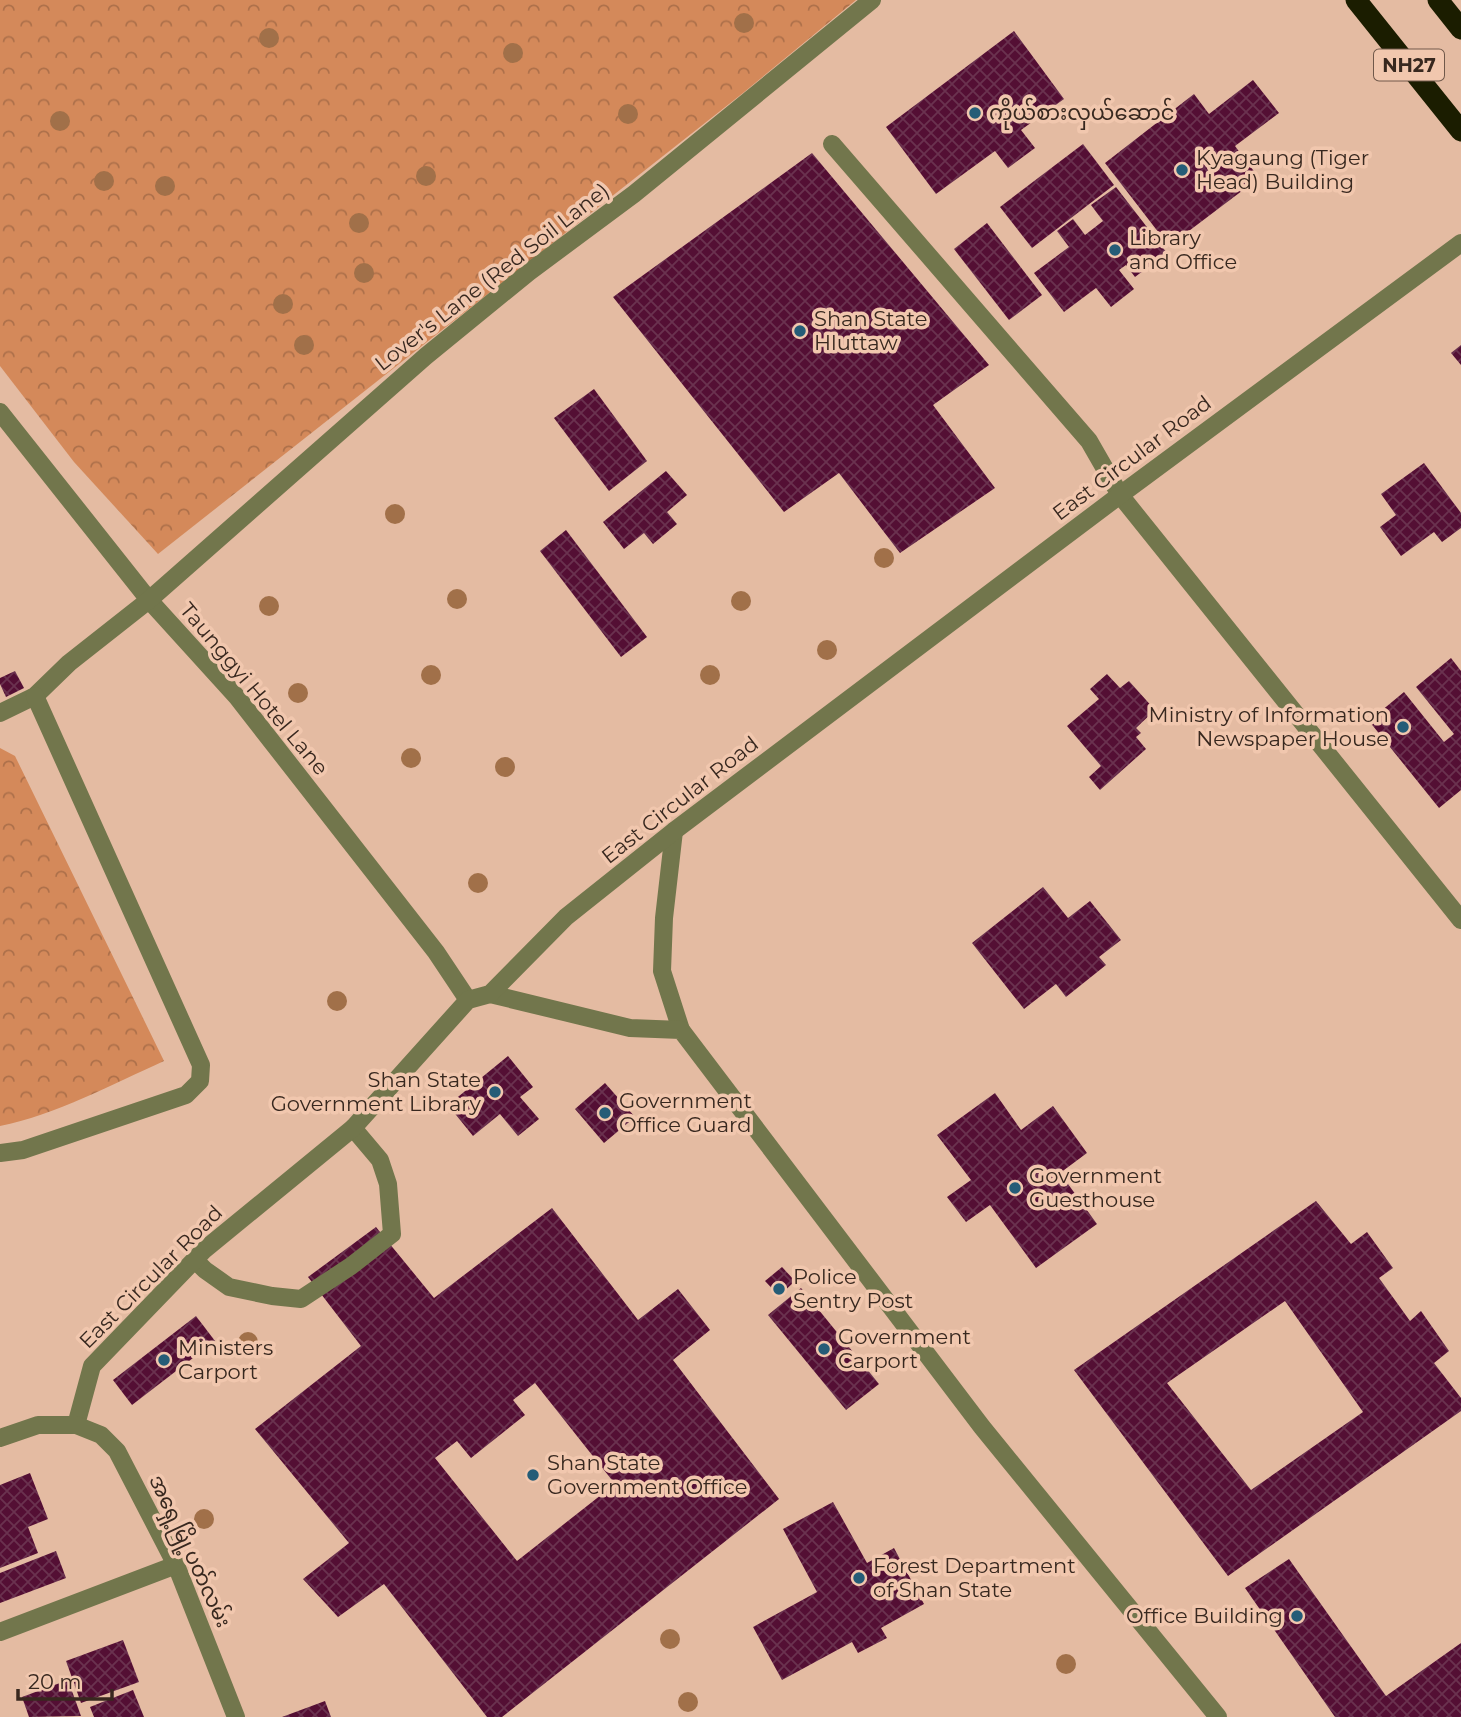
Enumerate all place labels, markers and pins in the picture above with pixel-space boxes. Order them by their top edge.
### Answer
place label: ကိုယ်စားလှယ်ဆောင် [989,97,1174,130]
marker: ကိုယ်စားလှယ်ဆောင် [967,105,983,121]
place label: Kyagaung (Tiger Head) Building [1196,145,1369,194]
marker: Kyagaung (Tiger Head) Building [1174,162,1190,178]
place label: Library and Office [1129,225,1237,274]
marker: Library and Office [1107,242,1123,258]
place label: Shan State Hluttaw [814,306,927,355]
marker: Shan State Hluttaw [792,323,808,339]
place label: Ministry of Information Newspaper House [1149,702,1389,751]
marker: Ministry of Information Newspaper House [1395,719,1411,735]
place label: Shan State Government Library [271,1067,482,1116]
marker: Shan State Government Library [487,1084,503,1100]
place label: Government Office Guard [619,1088,752,1137]
marker: Government Office Guard [597,1105,613,1121]
place label: Government Guesthouse [1029,1163,1162,1212]
marker: Government Guesthouse [1007,1180,1023,1196]
place label: Police Sentry Post [793,1264,913,1313]
marker: Police Sentry Post [771,1281,787,1297]
place label: Government Carport [838,1324,971,1373]
place label: Ministers Carport [178,1335,273,1384]
marker: Government Carport [816,1341,832,1357]
marker: Ministers Carport [156,1352,172,1368]
place label: Shan State Government Office [547,1450,747,1499]
marker: Shan State Government Office [525,1467,541,1483]
place label: Forest Department of Shan State [873,1553,1076,1602]
marker: Forest Department of Shan State [851,1570,867,1586]
place label: Office Building [1126,1603,1283,1628]
marker: Office Building [1289,1608,1305,1624]

